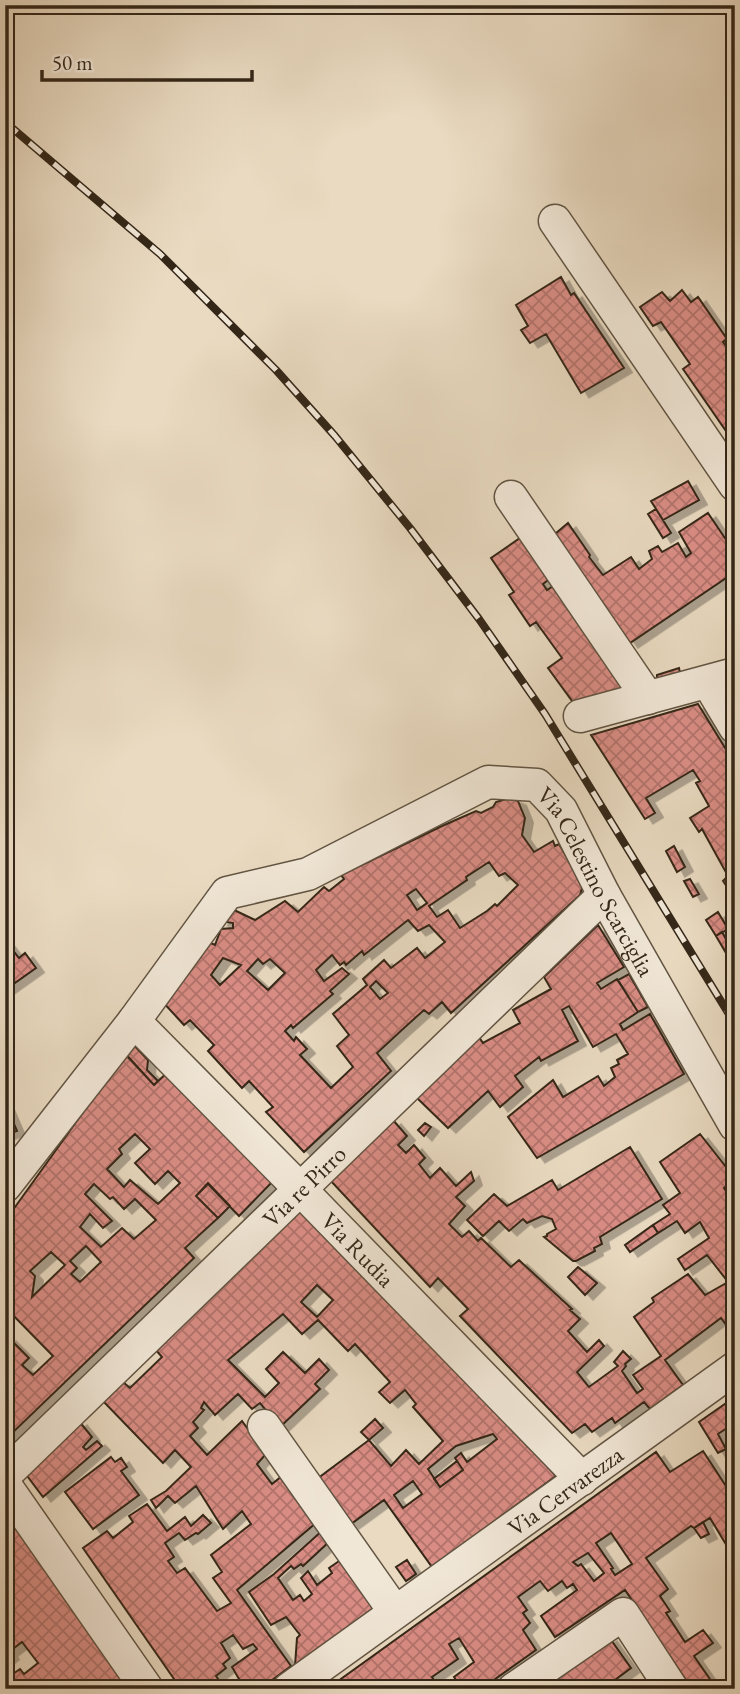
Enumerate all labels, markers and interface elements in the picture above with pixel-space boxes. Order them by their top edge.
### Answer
scale bar [42,38,252,82]
text: 50 m [52,49,93,76]
street label: Via Celestino Scarciglia [531,779,663,982]
street label: Via re Pirro [255,1138,353,1233]
street label: Via Rudia [315,1205,402,1294]
street label: Via Cervarezza [501,1438,629,1542]

